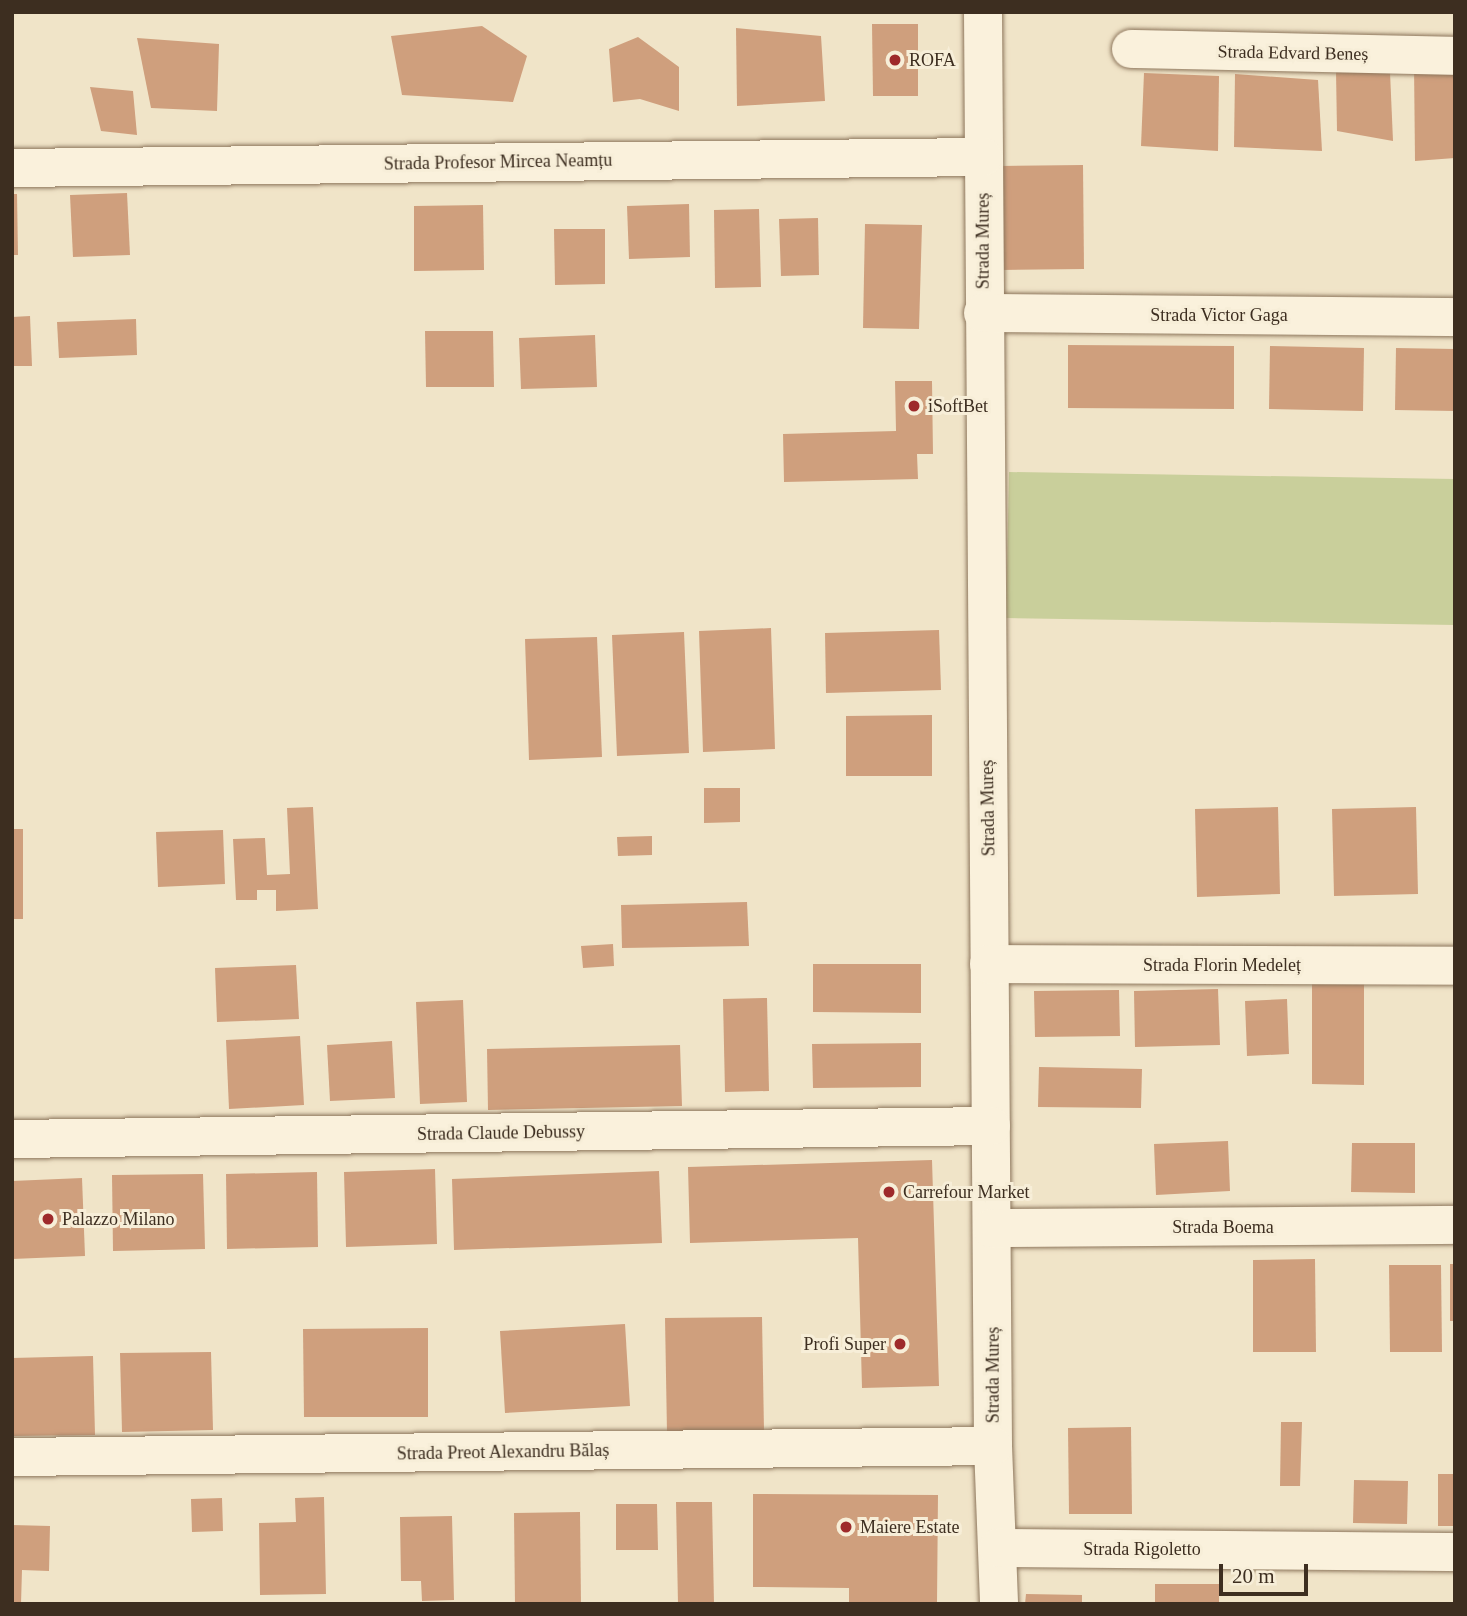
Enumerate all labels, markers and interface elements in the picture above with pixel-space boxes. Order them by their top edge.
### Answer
street label: Strada Edvard Beneș [1217,41,1369,65]
place label: ROFA [909,49,956,71]
marker: ROFA [887,52,903,68]
street label: Strada Profesor Mircea Neamțu [384,149,612,175]
street label: Strada Mureș [972,193,994,289]
street label: Strada Victor Gaga [1150,304,1288,326]
place label: iSoftBet [928,395,988,417]
marker: iSoftBet [906,398,922,414]
street label: Strada Mureș [976,760,1000,856]
street label: Strada Florin Medeleț [1143,954,1301,976]
street label: Strada Claude Debussy [417,1121,585,1145]
place label: Carrefour Market [903,1181,1029,1203]
marker: Carrefour Market [881,1184,897,1200]
place label: Palazzo Milano [62,1208,174,1230]
marker: Palazzo Milano [40,1211,56,1227]
street label: Strada Boema [1172,1216,1274,1238]
street label: Strada Mureș [982,1327,1004,1423]
place label: Profi Super [804,1333,886,1355]
marker: Profi Super [892,1336,908,1352]
street label: Strada Preot Alexandru Bălaș [396,1439,610,1465]
place label: Maiere Estate [860,1516,959,1538]
marker: Maiere Estate [838,1519,854,1535]
street label: Strada Rigoletto [1083,1538,1201,1560]
scale bar [1222,1550,1311,1594]
text: 20 m [1232,1564,1275,1588]

